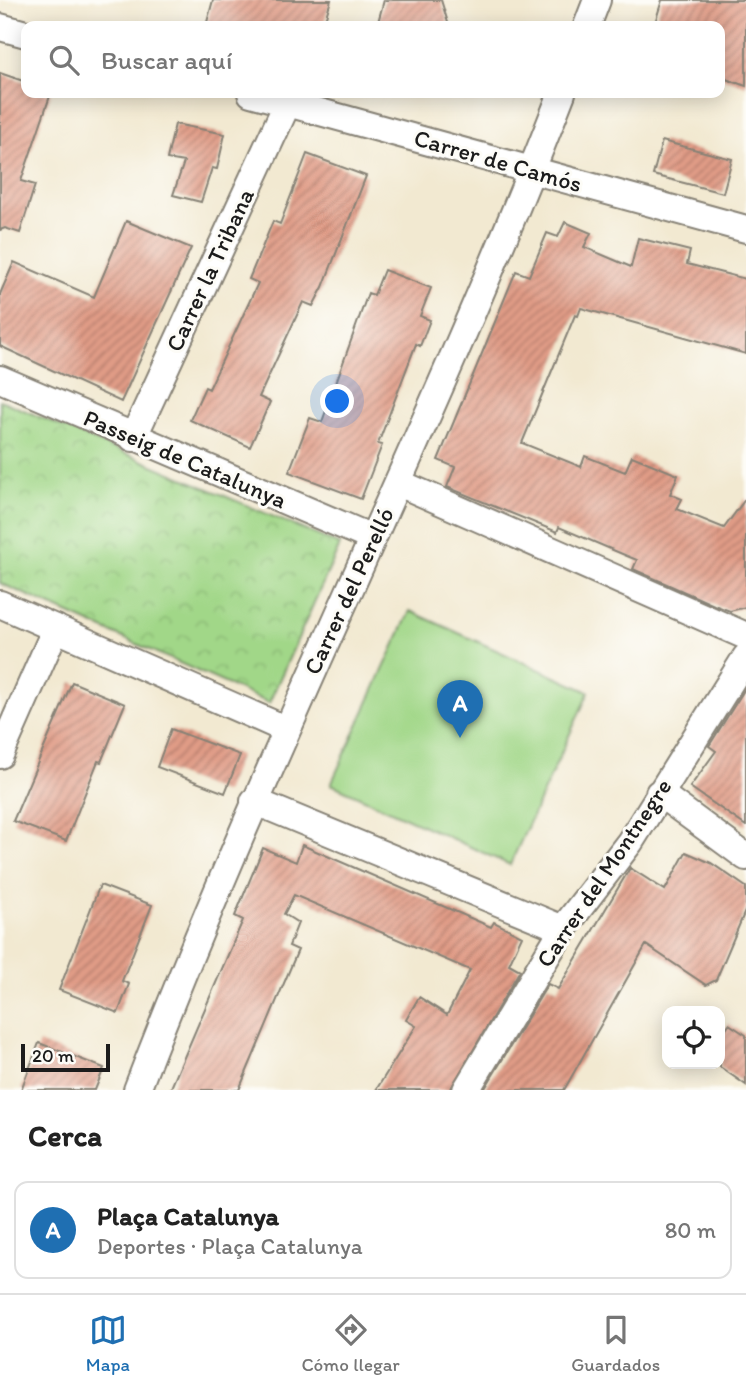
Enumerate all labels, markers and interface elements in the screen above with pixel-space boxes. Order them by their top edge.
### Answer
search box [21,21,725,98]
icon: search [45,41,83,79]
text: Buscar aquí [101,44,232,76]
street label: Carrer de Camós [411,123,585,198]
street label: Carrer la Tribana [159,183,260,356]
your location [320,384,354,418]
street label: Passeig de Catalunya [79,403,291,514]
street label: Carrer del Perelló [297,503,400,679]
pin: A [437,680,483,738]
street label: Carrer del Montnegre [530,773,677,973]
map controls [662,1006,725,1069]
button: locate [662,1006,725,1069]
scale bar [21,1041,110,1073]
text: 20 m [32,1044,74,1067]
text: Cerca [28,1117,102,1154]
text: Plaça Catalunya [97,1200,279,1232]
text: A [46,1216,60,1244]
text: 80 m [665,1216,716,1244]
text: Deportes · Plaça Catalunya [97,1232,363,1260]
tab: Mapa [86,1311,130,1376]
tab: Cómo llegar [301,1311,400,1376]
tab: Guardados [571,1311,660,1376]

